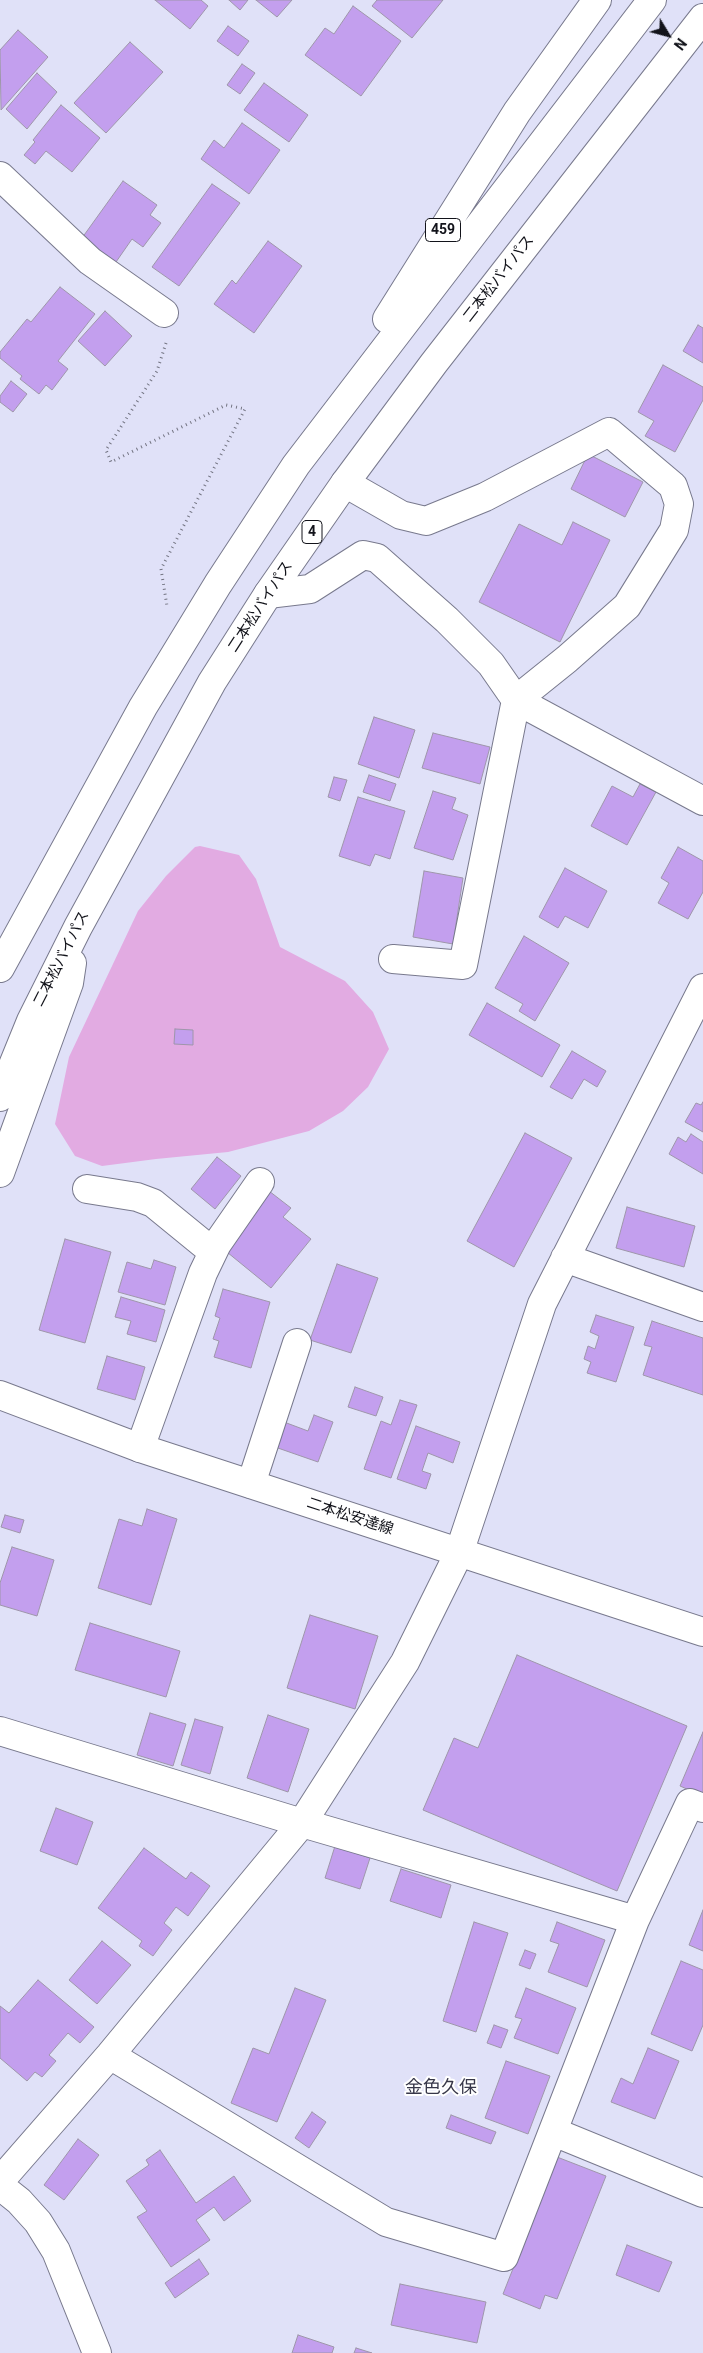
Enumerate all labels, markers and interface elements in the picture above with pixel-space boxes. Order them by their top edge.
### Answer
north arrow [643,10,693,60]
text: N [671,35,689,53]
road number: 459 [426,218,460,242]
street label: 二本松バイパス [460,232,538,326]
road number: 4 [302,520,322,544]
street label: 二本松バイパス [225,558,297,656]
street label: 二本松バイパス [30,908,94,1010]
street label: 二本松安達線 [304,1495,396,1539]
district label: 金色久保 [405,2077,477,2099]

